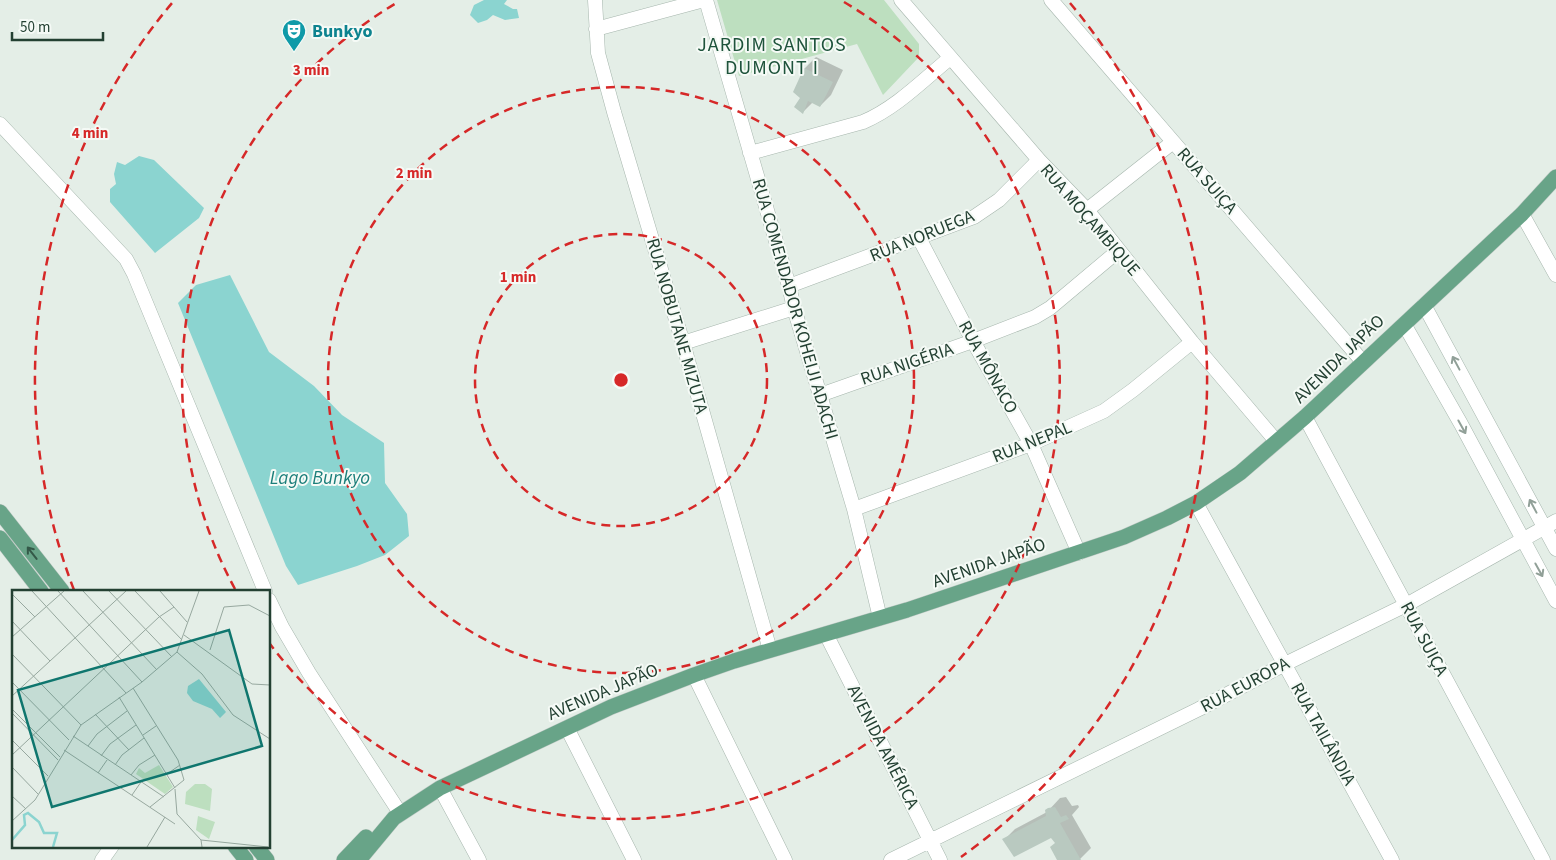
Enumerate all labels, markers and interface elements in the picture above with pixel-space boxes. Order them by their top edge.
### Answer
scale bar [12,10,104,42]
text: 50 m [20,17,50,38]
theatre icon: Bunkyo [281,18,307,52]
place label: Bunkyo [312,19,373,44]
district label: JARDIM SANTOS DUMONT I [697,31,847,82]
text: 3 min [293,60,329,81]
text: 4 min [72,123,108,144]
street label: RUA SUIÇA [1171,142,1243,220]
street label: RUA MOÇAMBIQUE [1034,158,1146,282]
text: 2 min [396,163,432,184]
street label: RUA COMENDADOR KOHEIJI ADACHI [746,176,844,442]
street label: RUA NORUEGA [866,204,978,268]
street label: RUA NOBUTANE MIZUTA [640,235,714,417]
text: 1 min [500,267,536,288]
street label: AVENIDA JAPÃO [1288,309,1390,409]
street label: RUA MÔNACO [952,316,1024,418]
street label: RUA NIGÉRIA [857,336,957,392]
one-way arrow [1451,356,1461,371]
centre of rings [612,371,630,389]
street label: RUA NEPAL [988,415,1076,469]
one-way arrow [1458,419,1467,434]
water label: Lago Bunkyo [270,465,370,492]
one-way arrow [1528,499,1538,514]
street label: AVENIDA JAPÃO [929,532,1049,594]
one-way arrow [27,546,37,560]
one-way arrow [1534,563,1544,578]
inset map [12,590,270,848]
street label: RUA SUIÇA [1394,597,1454,681]
street label: RUA EUROPA [1196,651,1294,719]
street label: AVENIDA JAPÃO [544,657,662,727]
street label: RUA TAILÂNDIA [1284,678,1362,790]
street label: AVENIDA AMÉRICA [841,681,925,814]

